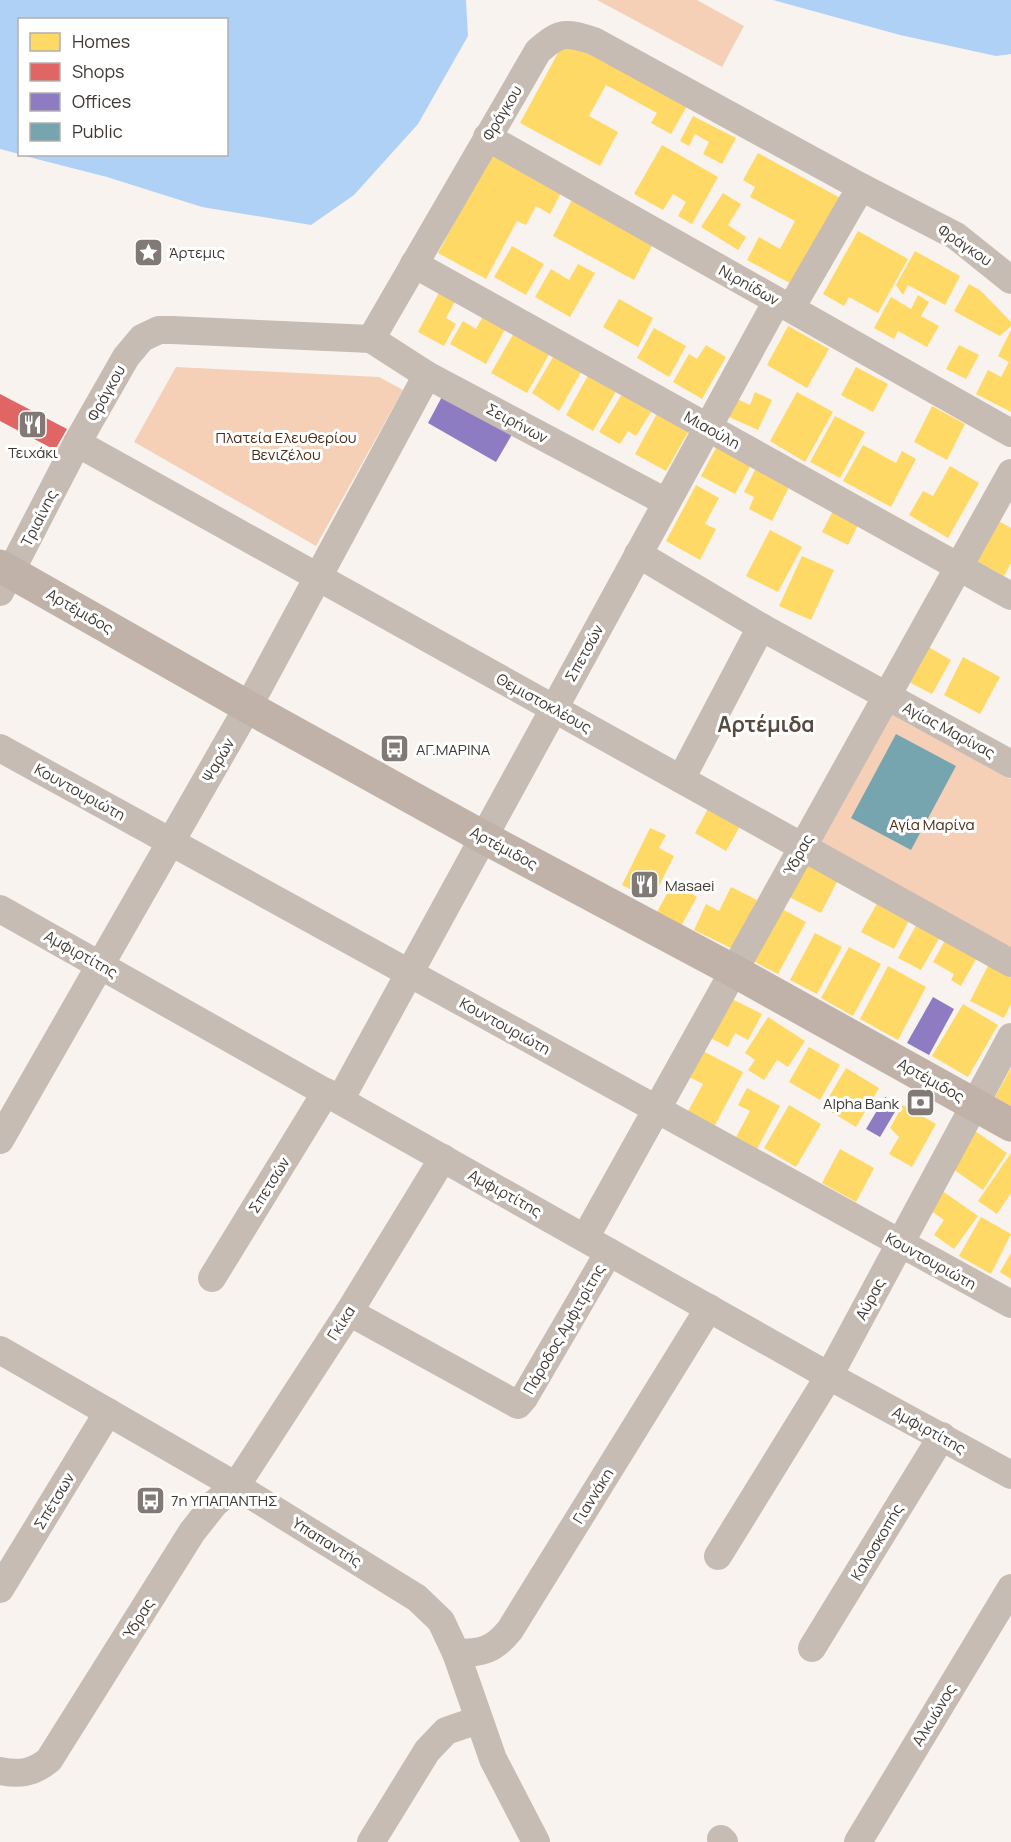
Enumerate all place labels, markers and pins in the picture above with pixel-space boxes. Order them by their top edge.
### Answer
place icon: Άρτεμις [132,236,164,268]
place label: Άρτεμις [169,242,225,263]
restaurant icon: Τειχάκι [17,409,49,441]
place label: Τειχάκι [8,442,58,463]
bus stop icon: ΑΓ.ΜΑΡΙΝΑ [379,733,411,765]
place label: ΑΓ.ΜΑΡΙΝΑ [416,739,491,760]
restaurant icon: Masaei [628,869,660,901]
place label: Masaei [665,875,714,896]
bank icon: Alpha Bank [904,1087,936,1119]
place label: Alpha Bank [823,1093,900,1114]
bus stop icon: 7η ΥΠΑΠΑΝΤΗΣ [134,1484,166,1516]
place label: 7η ΥΠΑΠΑΝΤΗΣ [171,1490,278,1511]

